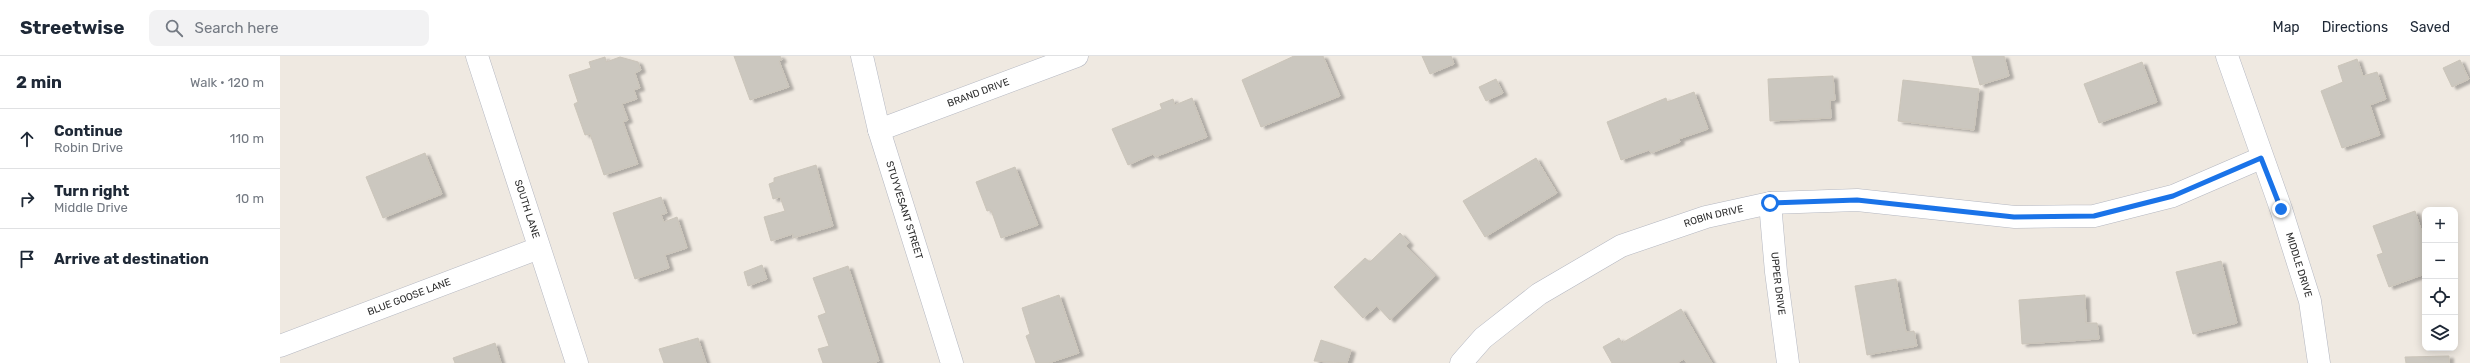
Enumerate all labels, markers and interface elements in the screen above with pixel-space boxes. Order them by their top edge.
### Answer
search box [149,10,429,46]
text: Streetwise [20,16,125,39]
icon: search [163,17,185,39]
text: Search here [195,19,279,37]
text: Map [2273,19,2300,36]
text: Directions [2322,19,2388,36]
text: Saved [2410,19,2450,36]
text: 2 min [16,72,62,92]
text: Walk · 120 m [190,75,264,90]
street label: BRAND DRIVE [946,76,1011,110]
text: Continue [54,122,123,140]
icon: ahead [16,128,38,150]
text: 110 m [230,131,264,146]
text: Robin Drive [54,140,123,155]
street label: STUYVESANT STREET [883,160,925,261]
street label: SOUTH LANE [512,178,542,240]
text: Turn right [54,182,129,200]
icon: right [16,188,38,210]
text: 10 m [235,191,264,206]
route start [1761,194,1779,212]
text: Middle Drive [54,200,128,215]
route end [2272,200,2290,218]
street label: ROBIN DRIVE [1682,203,1745,230]
map controls [2422,207,2458,351]
button: + [2422,207,2458,243]
street label: MIDDLE DRIVE [2283,231,2315,299]
button: − [2422,243,2458,279]
icon: arrive [16,248,38,270]
text: Arrive at destination [54,250,209,268]
street label: UPPER DRIVE [1768,251,1788,316]
street label: BLUE GOOSE LANE [366,276,452,318]
button: locate [2422,279,2458,315]
button: layers [2422,315,2458,351]

